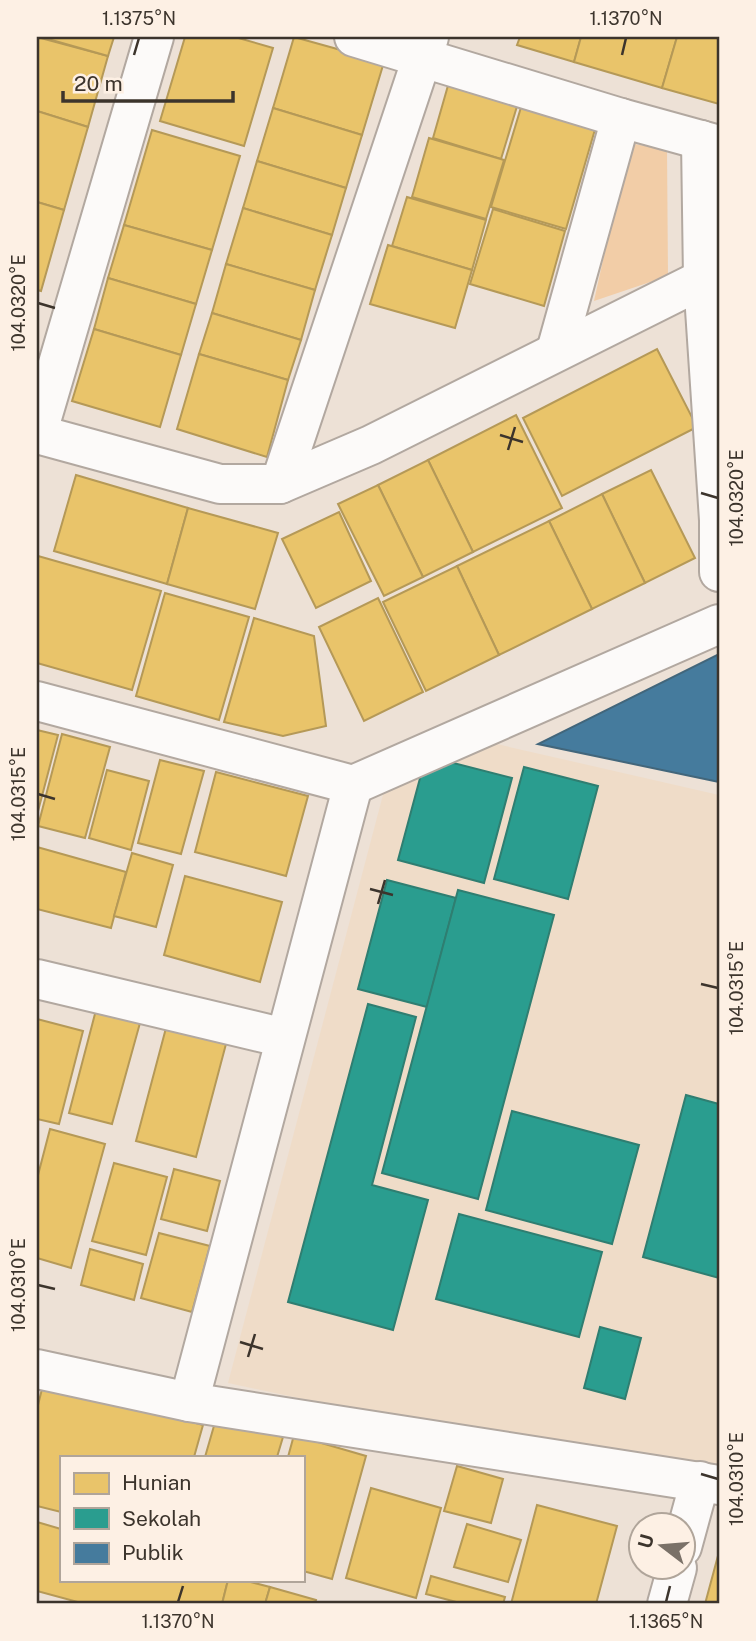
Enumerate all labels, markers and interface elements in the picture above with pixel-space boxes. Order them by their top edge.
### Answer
text: 1.1375°N [102,8,176,29]
text: 1.1370°N [589,8,663,29]
scale bar [63,60,233,104]
text: 20 m [74,71,123,96]
text: 104.0320°E [8,254,29,352]
text: 104.0320°E [726,449,747,547]
text: 104.0315°E [8,747,29,841]
text: 104.0315°E [726,941,747,1035]
text: 104.0310°E [8,1238,29,1332]
text: 104.0310°E [726,1432,747,1526]
legend [60,1456,304,1582]
text: Hunian [122,1470,191,1495]
text: Sekolah [122,1506,201,1531]
north arrow [626,1512,696,1582]
text: U [633,1532,658,1551]
text: Publik [122,1540,184,1565]
text: 1.1370°N [141,1611,215,1632]
text: 1.1365°N [629,1611,703,1632]

